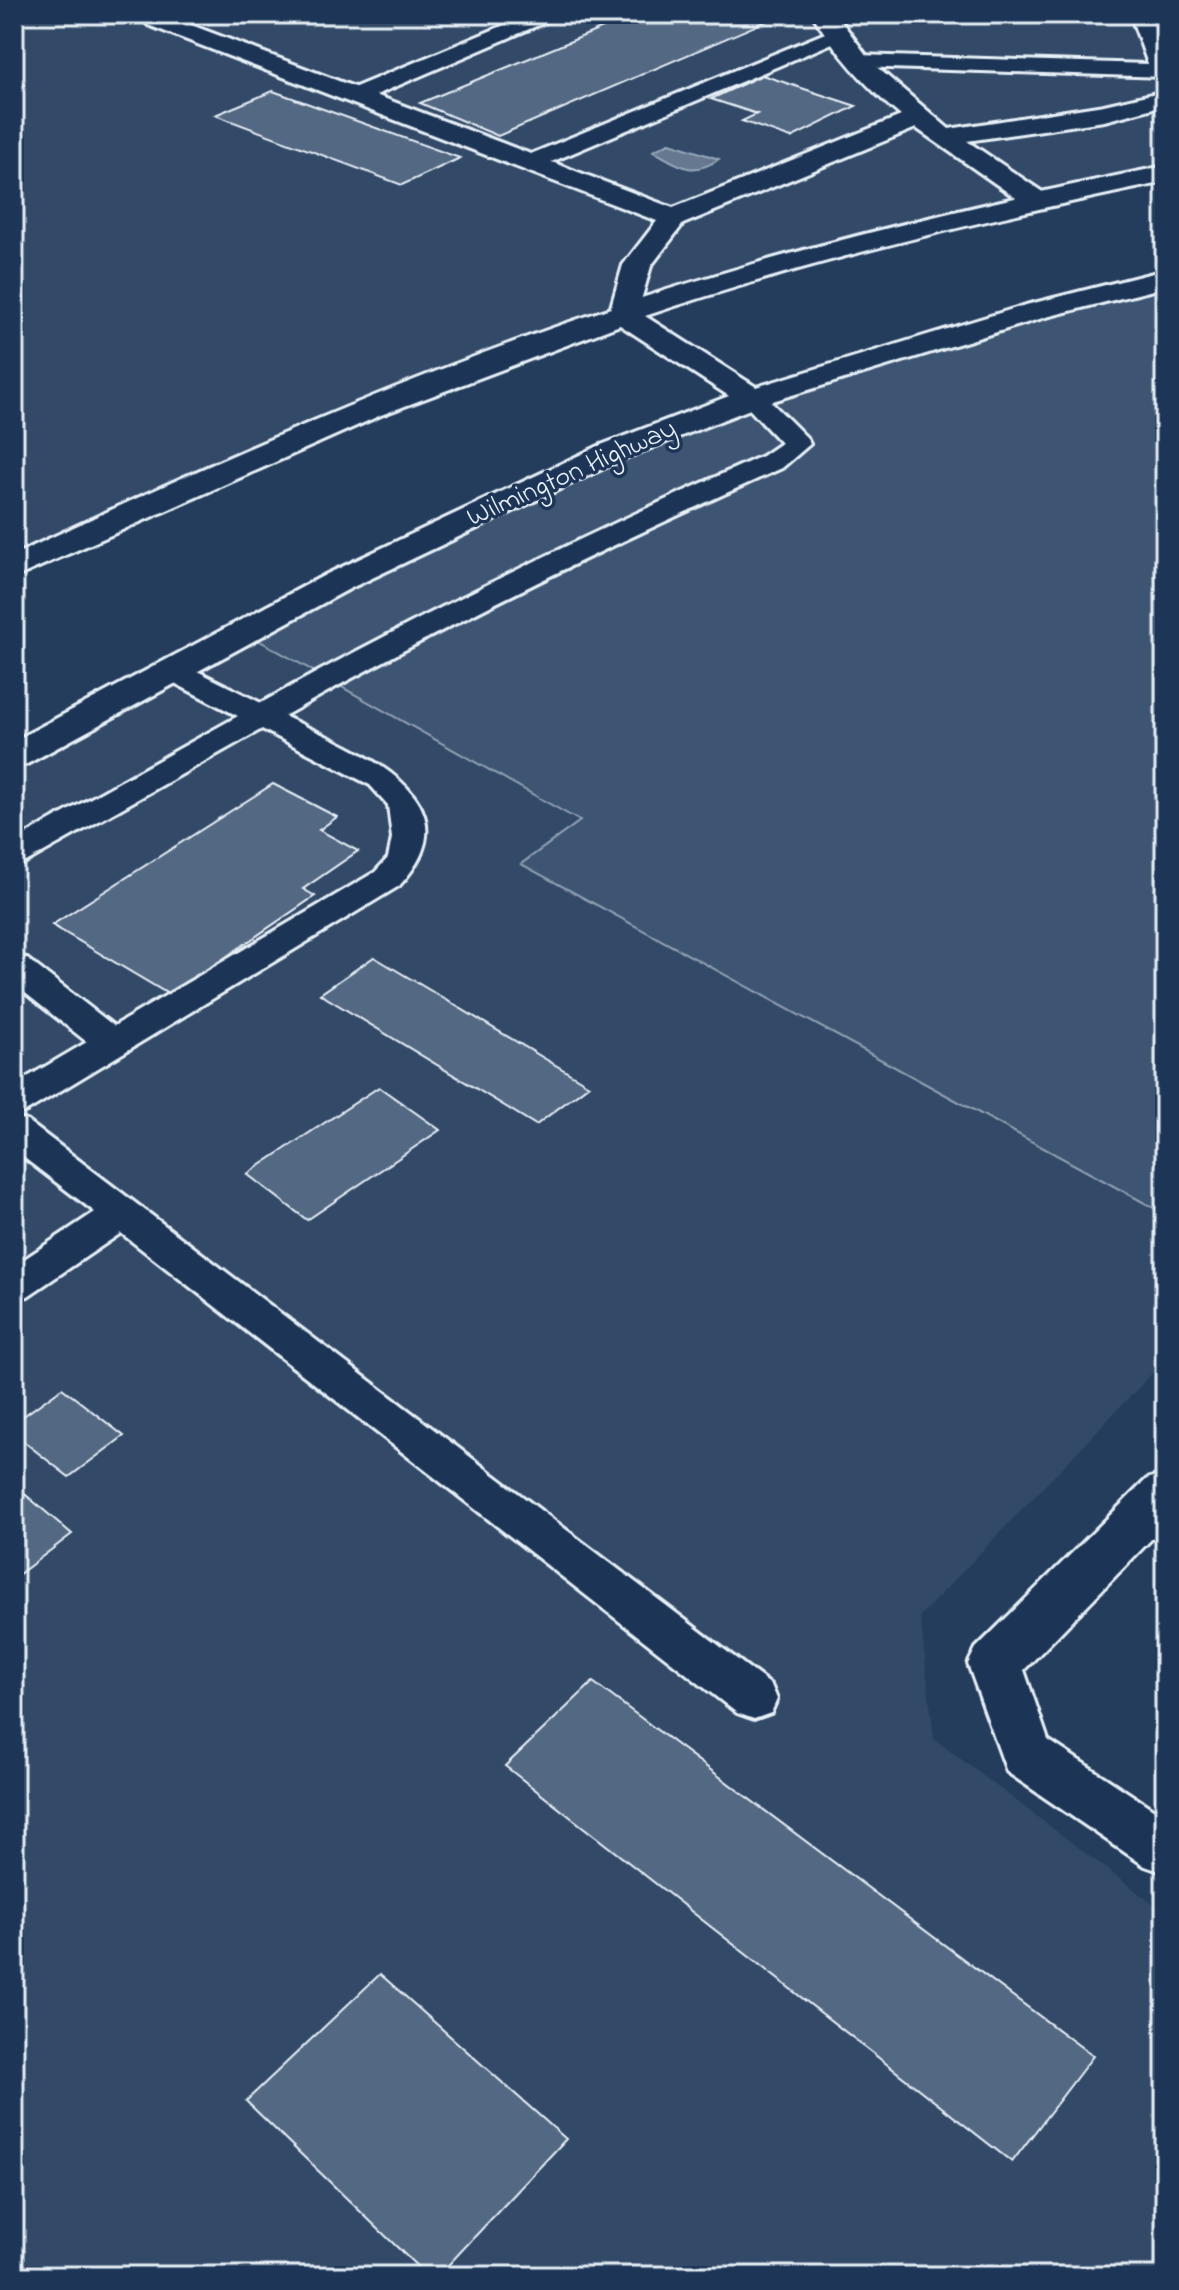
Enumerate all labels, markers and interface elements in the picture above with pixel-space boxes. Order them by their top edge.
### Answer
street label: Wilmington Highway [460,409,684,539]

